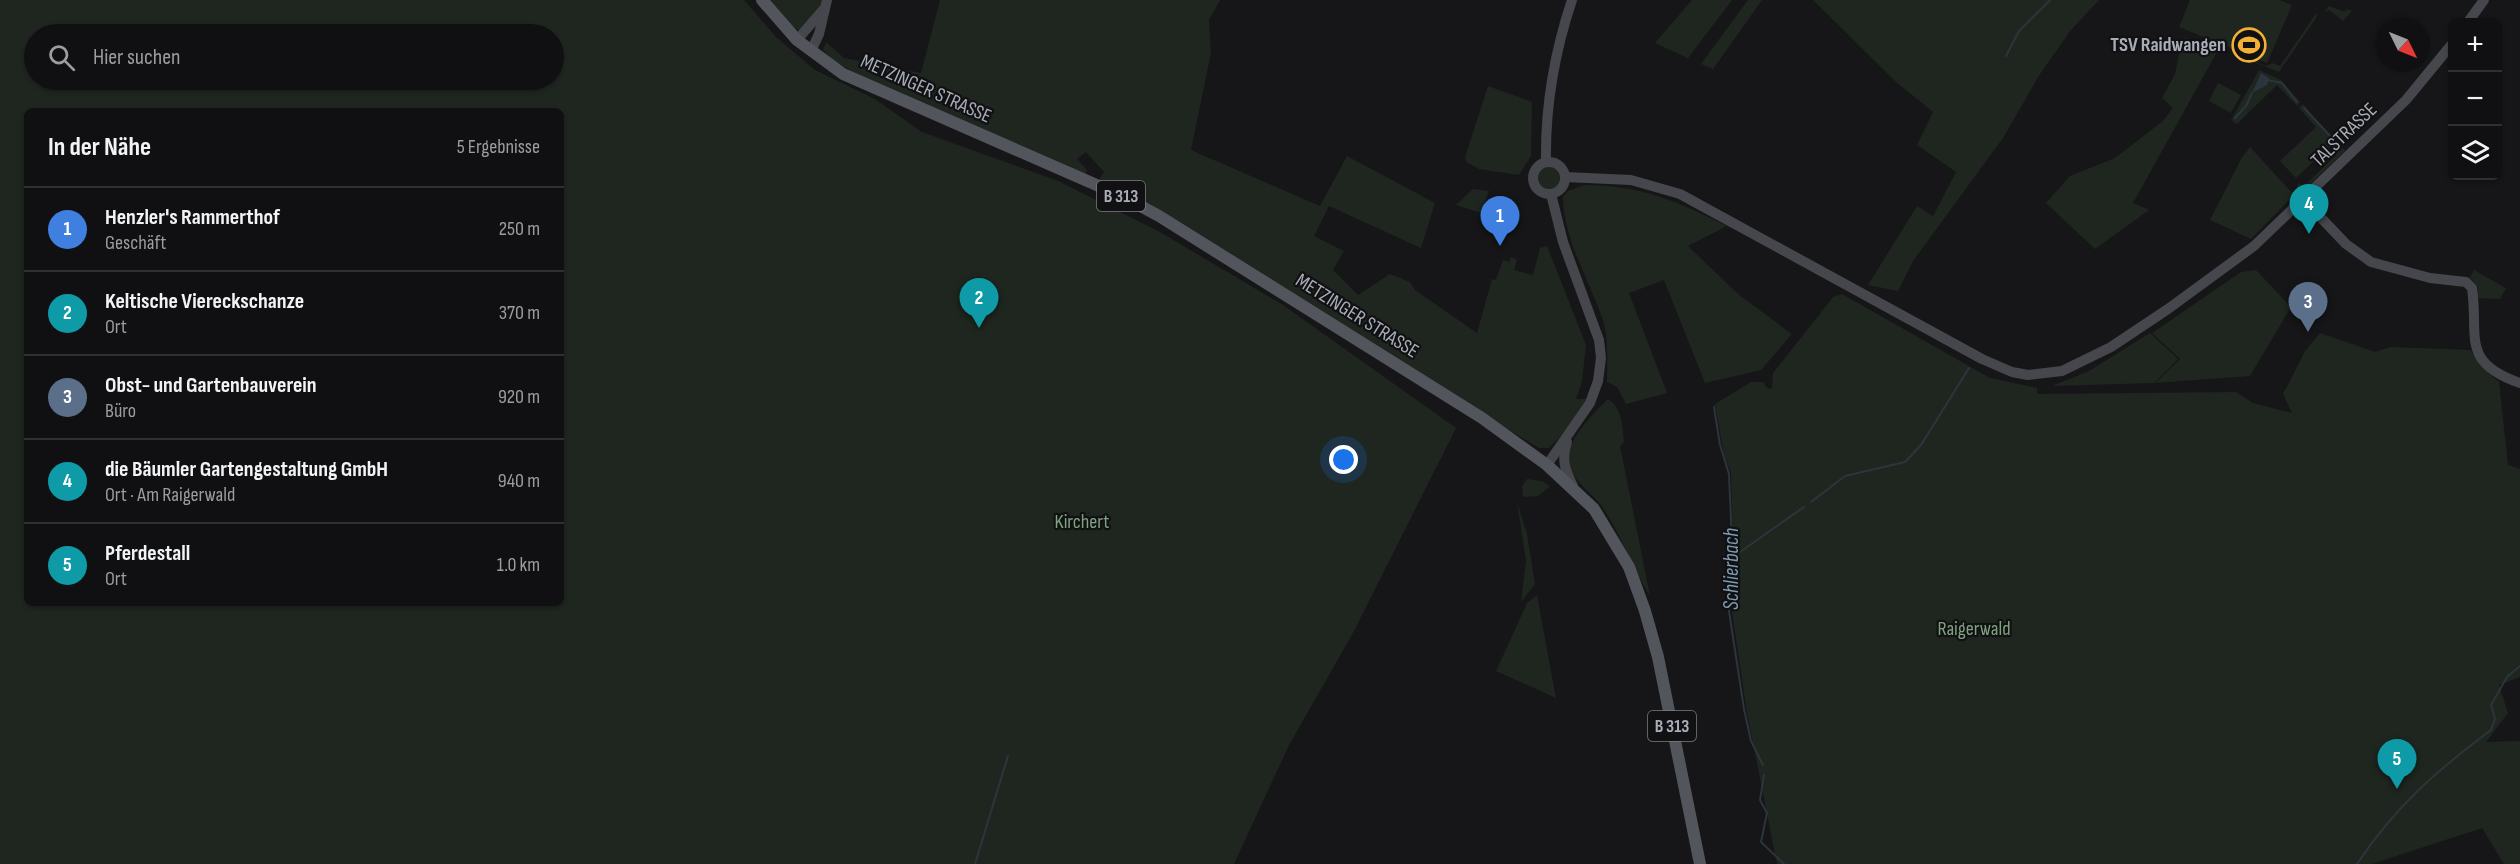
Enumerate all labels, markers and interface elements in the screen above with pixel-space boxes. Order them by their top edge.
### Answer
north arrow [2376,18,2430,72]
map controls [2448,18,2502,180]
button: + [2448,18,2502,72]
search box [24,24,564,90]
sports icon: TSV Raidwangen [2231,27,2267,63]
place label: TSV Raidwangen [2110,33,2226,57]
icon: search [45,41,78,74]
text: Hier suchen [93,44,181,71]
street label: METZINGER STRASSE [857,49,995,129]
button: − [2448,72,2502,126]
street label: TALSTRASSE [2306,98,2382,172]
button: layers [2448,126,2502,180]
text: In der Nähe [48,132,151,163]
text: 5 Ergebnisse [457,135,540,159]
road number: B 313 [1097,181,1145,211]
pin: 4 [2290,184,2328,234]
pin: 1 [1480,196,1520,246]
text: Henzler's Rammerthof [105,204,280,231]
text: 1 [64,217,71,241]
text: 250 m [499,217,540,241]
text: Geschäft [105,231,166,255]
street label: METZINGER STRASSE [1291,269,1423,363]
pin: 2 [960,278,998,328]
pin: 3 [2288,282,2328,332]
text: Keltische Viereckschanze [105,288,304,315]
text: 2 [63,301,72,325]
text: 370 m [499,301,540,325]
text: Ort [105,315,127,339]
text: Obst- und Gartenbauverein [105,372,317,399]
text: 3 [63,385,72,409]
text: 920 m [498,385,540,409]
text: Büro [105,399,136,423]
your location [1329,445,1358,474]
text: die Bäumler Gartengestaltung GmbH [105,456,388,483]
text: 4 [63,469,72,493]
text: 940 m [498,469,540,493]
text: Ort · Am Raigerwald [105,483,235,507]
park label: Kirchert [1055,510,1109,534]
water label: Schlierbach [1719,528,1744,610]
text: Pferdestall [105,540,190,567]
text: 5 [63,553,72,577]
text: 1.0 km [497,553,540,577]
text: Ort [105,567,127,591]
park label: Raigerwald [1937,617,2011,641]
road number: B 313 [1648,711,1696,741]
pin: 5 [2378,740,2416,789]

